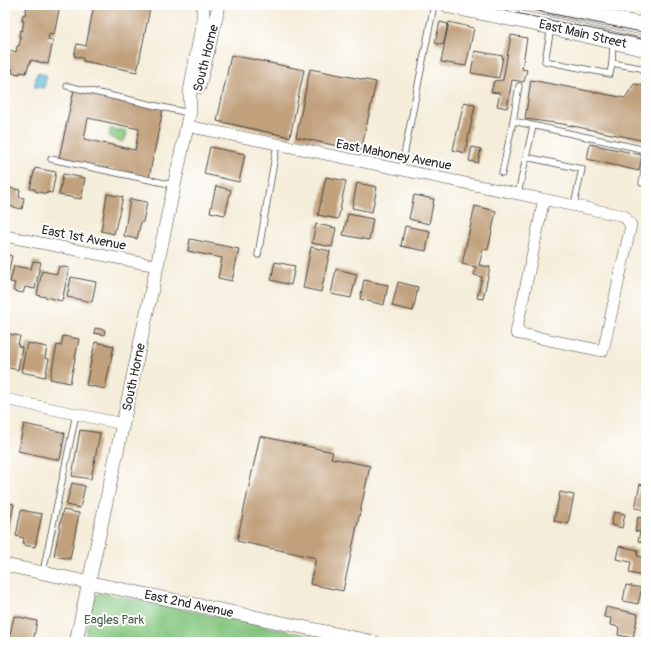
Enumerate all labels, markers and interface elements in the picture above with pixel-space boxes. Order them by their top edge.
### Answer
street label: East Main Street [537,16,629,52]
street label: South Horne [190,22,222,94]
street label: East Mahoney Avenue [335,136,453,174]
street label: East 1st Avenue [40,222,128,254]
street label: South Horne [119,341,149,413]
street label: East 2nd Avenue [143,587,235,621]
park label: Eagles Park [84,612,145,628]

